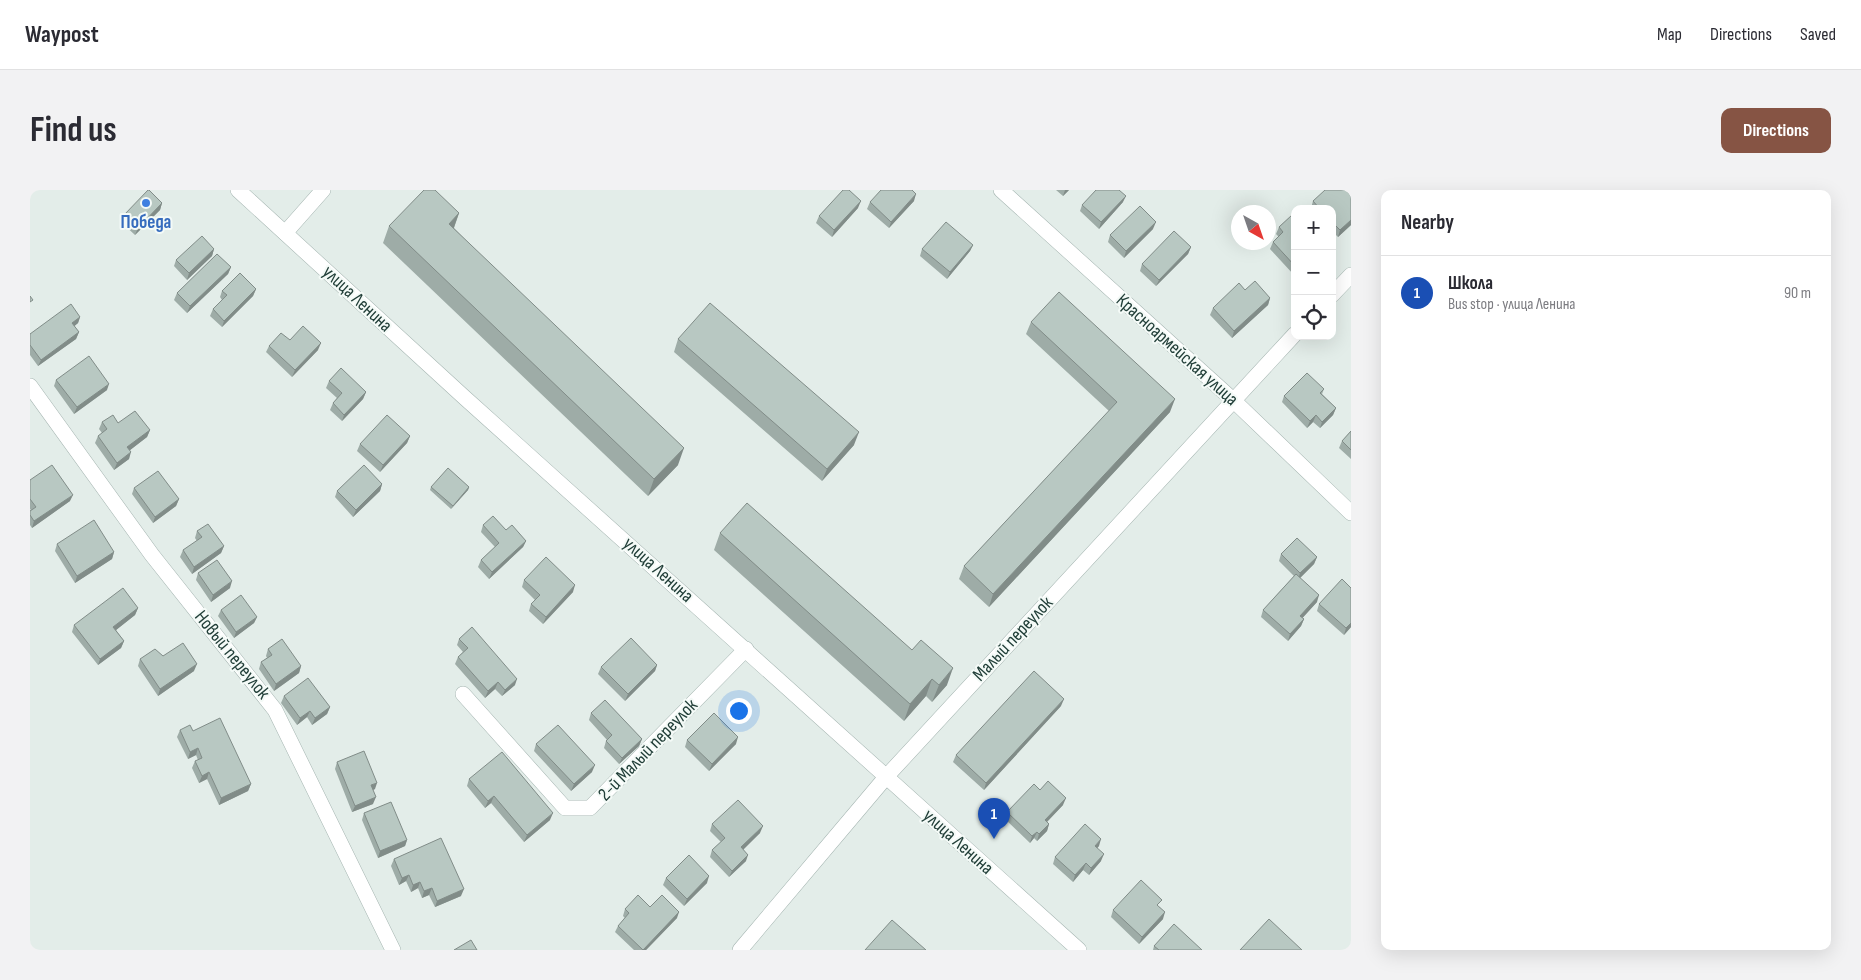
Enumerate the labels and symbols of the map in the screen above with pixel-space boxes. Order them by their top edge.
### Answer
marker: Победа [140,197,152,209]
north arrow [1231,205,1276,250]
place label: Победа [121,211,171,234]
street label: улица Ленина [317,261,397,337]
street label: Красноармейская улица [1111,289,1243,411]
street label: улица Ленина [618,532,698,608]
street label: Малый переулок [968,591,1059,686]
street label: Новый переулок [189,606,275,705]
street label: 2-й Малый переулок [594,694,703,806]
your location [726,698,752,724]
pin: 1 [978,798,1010,839]
street label: улица Ленина [918,804,998,880]

